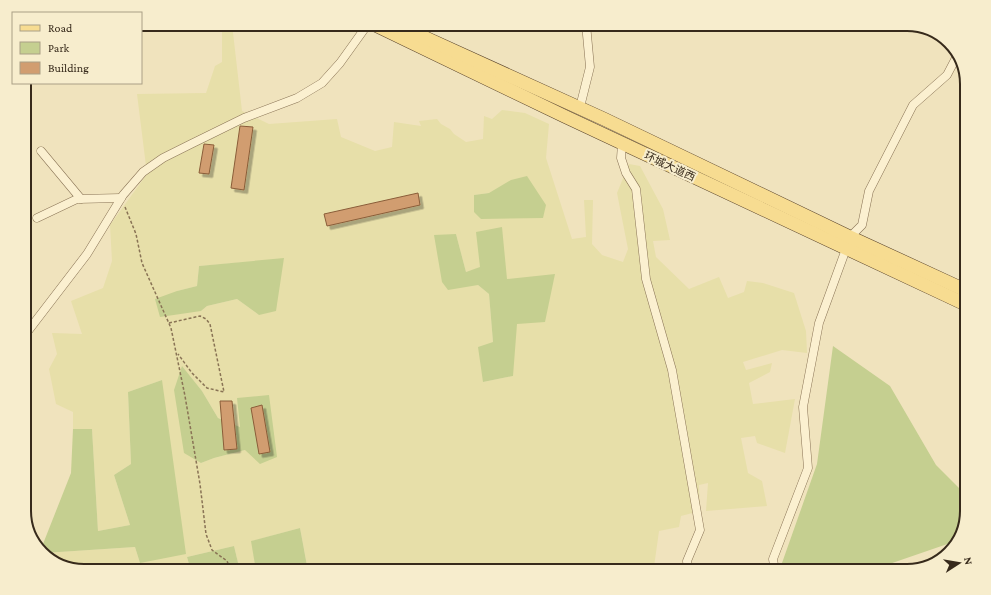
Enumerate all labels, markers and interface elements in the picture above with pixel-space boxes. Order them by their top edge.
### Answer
legend [12,12,142,84]
text: Road [48,21,73,35]
text: Park [48,41,70,55]
text: Building [48,61,89,75]
street label: 环城大道西 [643,149,697,183]
north arrow [939,543,979,583]
text: N [962,556,976,566]

